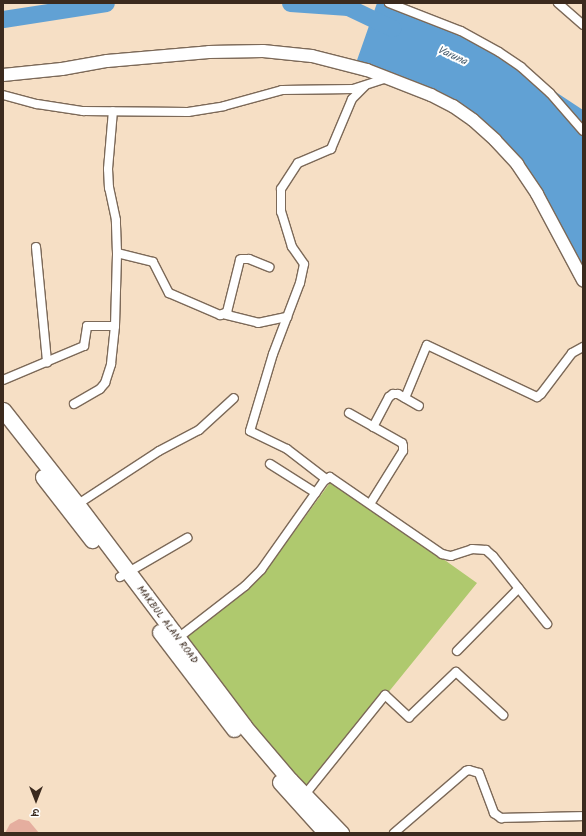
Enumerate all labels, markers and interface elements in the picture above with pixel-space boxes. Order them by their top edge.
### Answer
water label: Varuna [435,43,469,69]
street label: MAKBUL ALAN ROAD [134,584,200,666]
north arrow [16,780,56,820]
text: उ [33,803,39,821]

